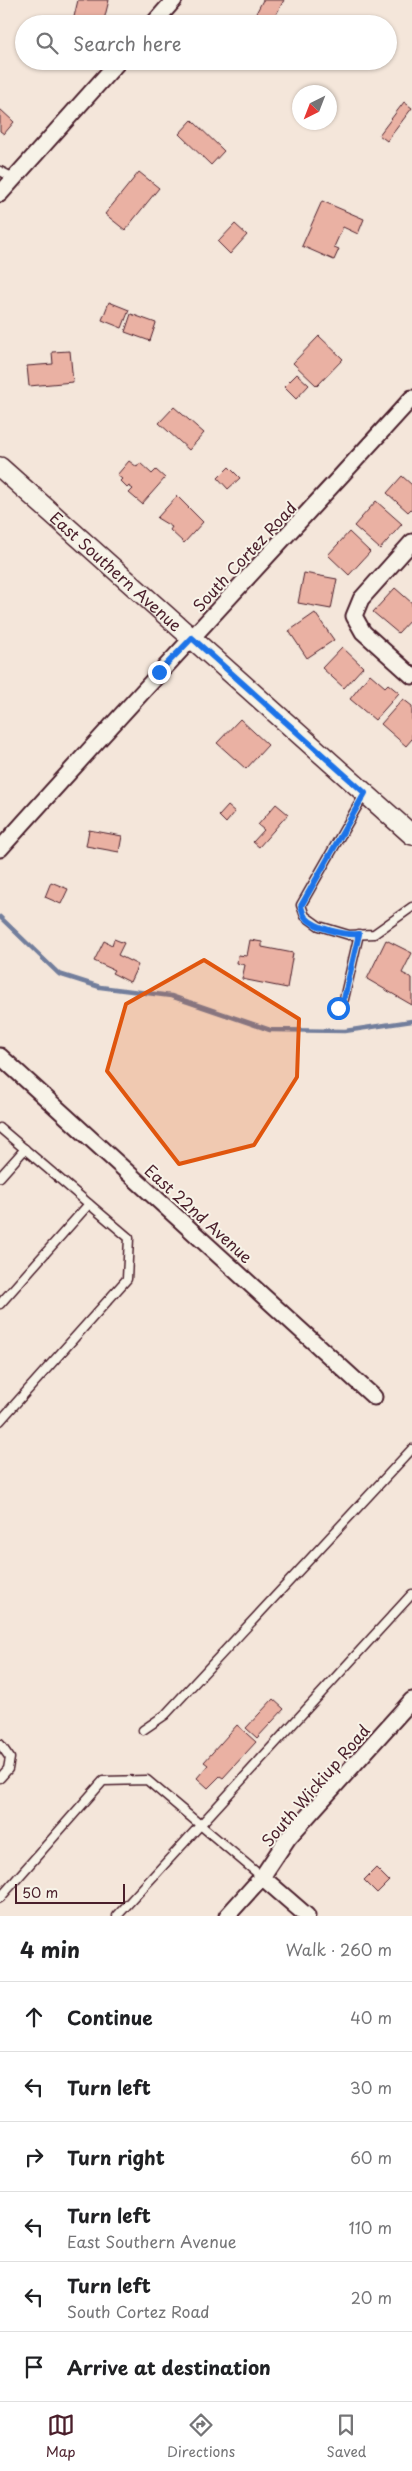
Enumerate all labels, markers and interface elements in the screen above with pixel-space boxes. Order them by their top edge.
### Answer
search box [15,15,397,70]
icon: search [33,29,61,57]
text: Search here [73,29,182,57]
north arrow [292,85,337,130]
street label: South Cortez Road [187,496,301,616]
street label: East Southern Avenue [45,505,188,637]
route end [148,661,171,684]
route start [327,997,350,1020]
street label: East 22nd Avenue [140,1158,258,1268]
street label: South Wickiup Road [255,1719,375,1851]
scale bar [15,1881,125,1904]
text: 50 m [22,1882,58,1903]
text: 4 min [20,1933,80,1965]
text: Walk · 260 m [286,1937,392,1961]
icon: ahead [20,2003,48,2031]
text: Continue [67,2003,153,2031]
text: 40 m [350,2005,392,2029]
icon: left [20,2073,48,2101]
text: Turn left [67,2073,151,2101]
text: 30 m [350,2075,392,2099]
icon: right [20,2143,48,2171]
text: Turn right [67,2143,165,2171]
text: 60 m [350,2145,392,2169]
text: Turn left [67,2201,151,2229]
icon: left [20,2213,48,2241]
text: 110 m [349,2215,392,2239]
text: East Southern Avenue [67,2229,237,2253]
text: Turn left [67,2271,151,2299]
icon: left [20,2283,48,2311]
text: 20 m [351,2285,392,2309]
text: South Cortez Road [67,2299,210,2323]
icon: arrive [20,2353,48,2381]
text: Arrive at destination [67,2353,271,2381]
tab: Map [46,2411,76,2462]
tab: Directions [167,2411,235,2462]
tab: Saved [327,2411,366,2462]

